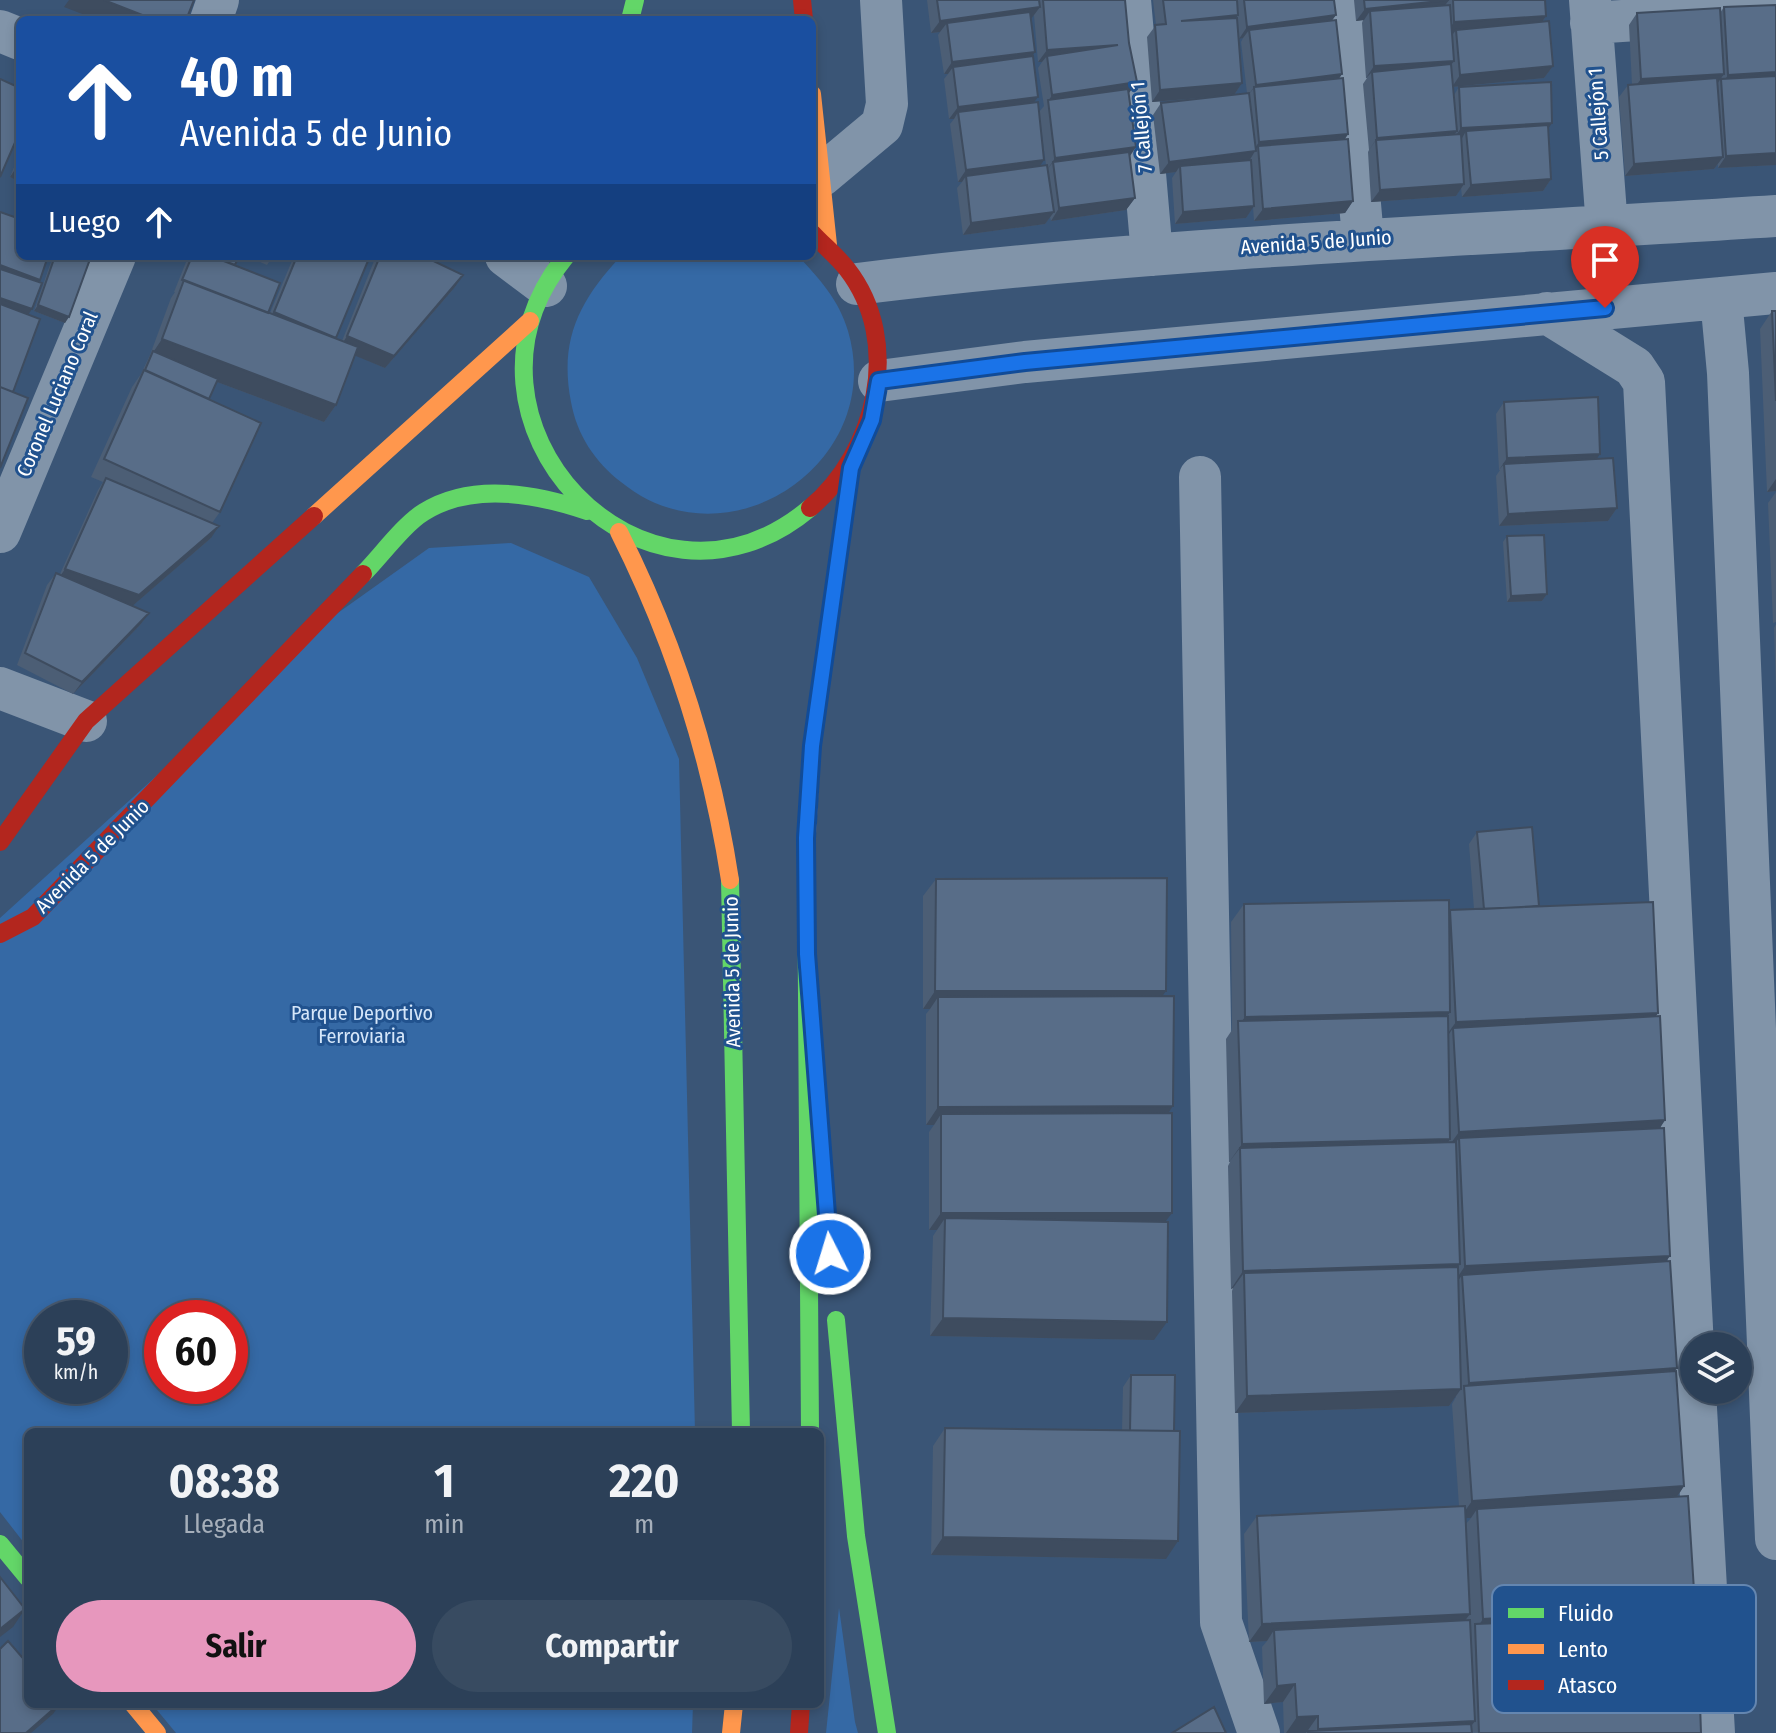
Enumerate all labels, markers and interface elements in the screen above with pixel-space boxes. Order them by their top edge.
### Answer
text: 40 m [180,44,294,111]
icon: ahead [48,48,152,152]
street label: 5 Callejón 1 [1583,67,1613,161]
street label: 7 Callejón 1 [1125,80,1157,174]
text: Avenida 5 de Junio [180,112,452,156]
icon: ahead [137,200,181,244]
text: Luego [48,204,121,240]
street label: Avenida 5 de Junio [1240,225,1392,259]
pin [1571,226,1639,308]
icon: arrive [1583,238,1627,282]
street label: Coronel Luciano Coral [11,308,103,480]
street label: Avenida 5 de Junio [30,794,154,918]
street label: Avenida 5 de Junio [719,896,745,1048]
park label: Parque Deportivo Ferroviaria [291,1001,433,1048]
position arrow [788,1212,872,1296]
speed limit sign: 60 [144,1300,248,1404]
text: 59 [56,1318,96,1366]
map controls [1680,1332,1752,1404]
button: layers [1680,1332,1752,1404]
text: km/h [54,1360,98,1384]
text: 08:38 [168,1452,280,1510]
text: 1 [434,1452,455,1510]
text: 220 [609,1452,680,1510]
text: Llegada [183,1509,265,1540]
text: min [424,1509,464,1540]
text: m [634,1509,654,1540]
legend [1492,1585,1756,1713]
button: Salir [56,1600,416,1692]
button: Compartir [432,1600,792,1692]
text: Fluido [1558,1600,1614,1627]
text: Lento [1558,1636,1608,1663]
text: Atasco [1558,1672,1617,1699]

